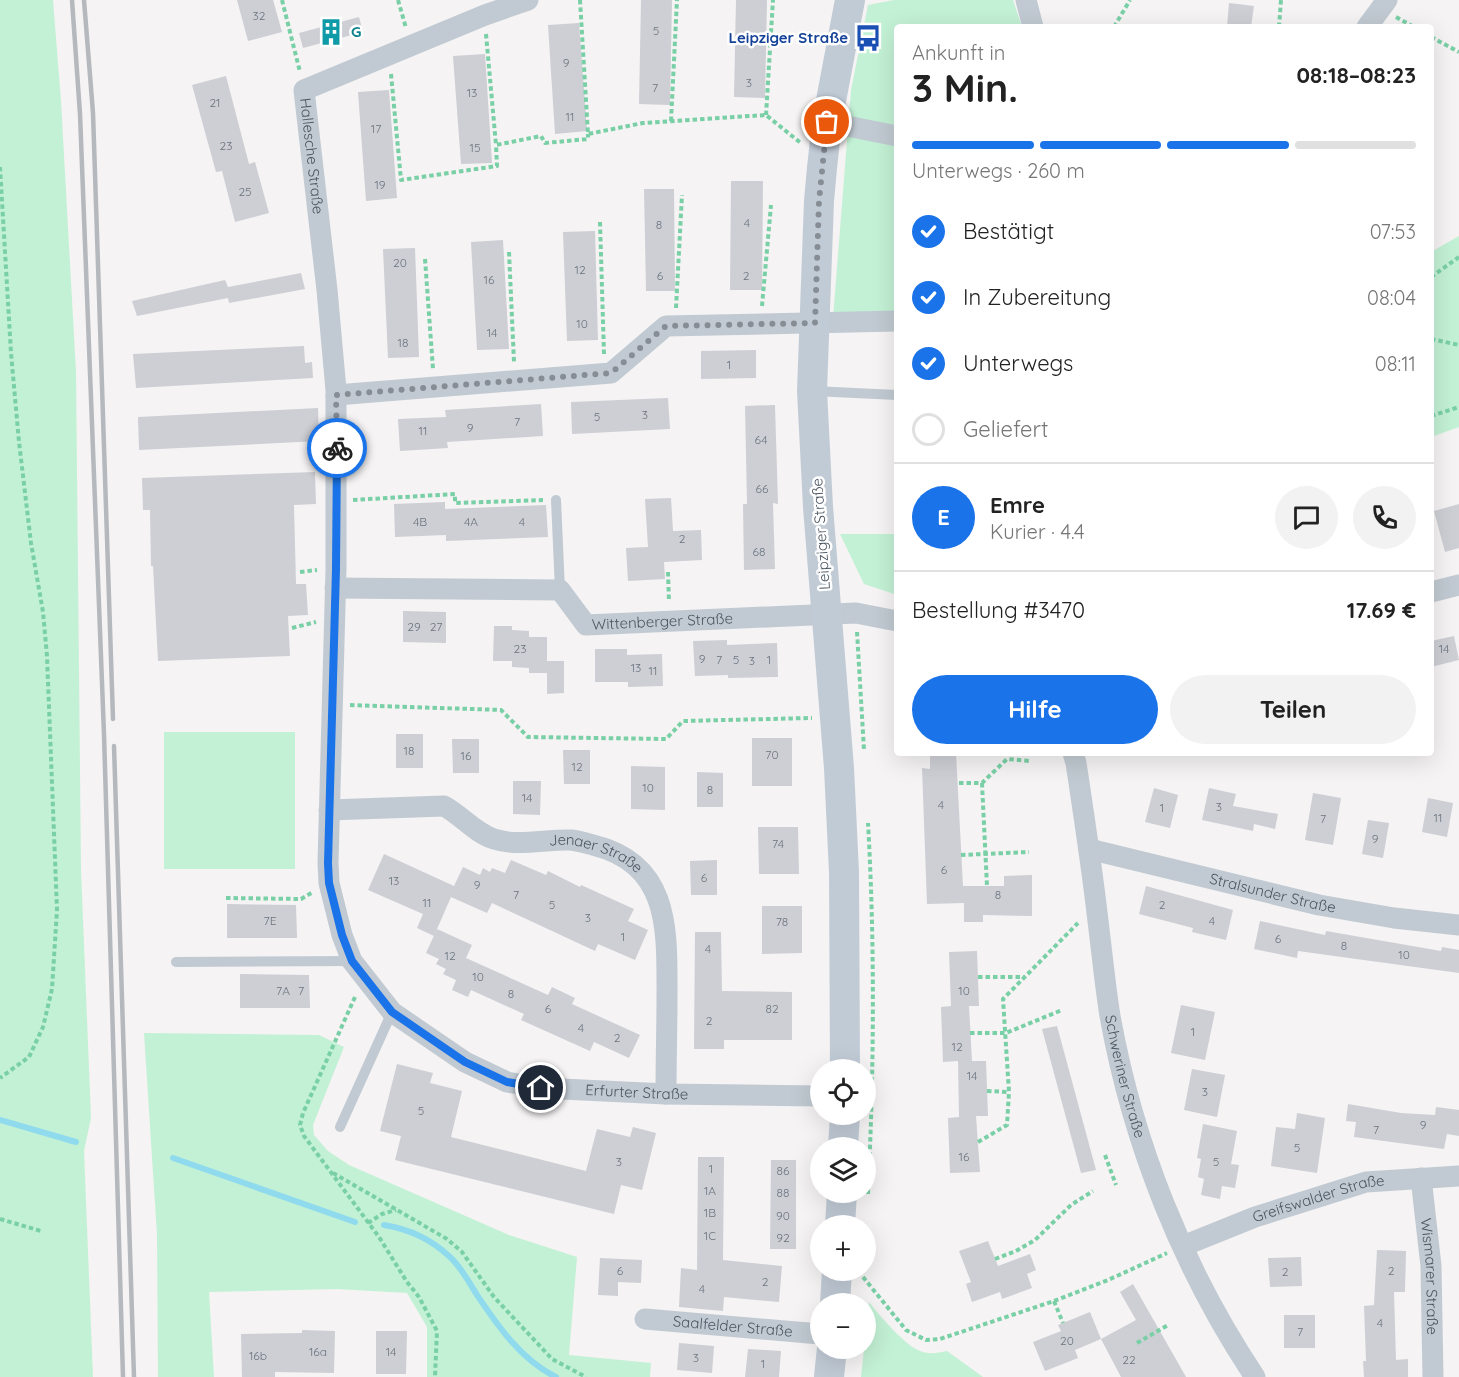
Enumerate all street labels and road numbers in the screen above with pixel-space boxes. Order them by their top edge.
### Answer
street label: Hallesche Straße [296,97,328,215]
street label: Leipziger Straße [807,477,834,591]
street label: Wittenberger Straße [591,608,733,634]
street label: Jenaer Straße [548,830,647,877]
street label: Stralsunder Straße [1208,869,1337,917]
street label: Schweriner Straße [1101,1013,1150,1140]
street label: Erfurter Straße [585,1080,688,1103]
street label: Greifswalder Straße [1250,1171,1385,1226]
street label: Wismarer Straße [1417,1217,1442,1335]
street label: Saalfelder Straße [672,1311,793,1341]

